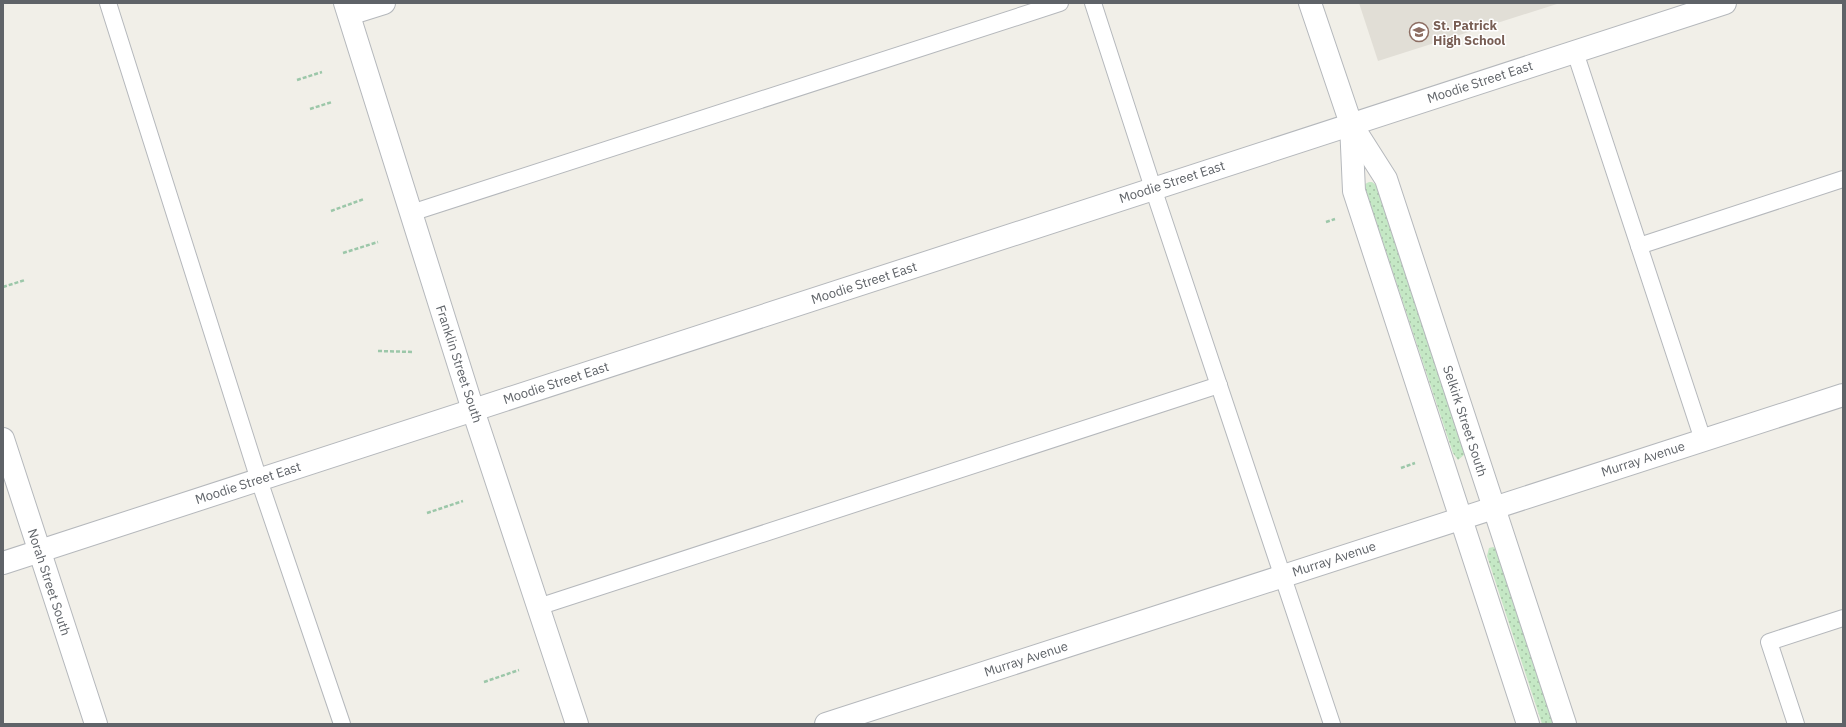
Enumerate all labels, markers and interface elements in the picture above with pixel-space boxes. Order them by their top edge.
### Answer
place label: St. Patrick High School [1433,17,1505,49]
school or university icon: St. Patrick High School [1408,21,1430,43]
street label: Moodie Street East [1425,57,1535,107]
street label: Moodie Street East [1117,157,1227,207]
street label: Moodie Street East [809,258,919,308]
street label: Franklin Street South [432,303,486,425]
street label: Moodie Street East [501,358,611,408]
street label: Selkirk Street South [1439,363,1491,479]
street label: Murray Avenue [1599,437,1687,481]
street label: Moodie Street East [193,458,303,508]
street label: Norah Street South [24,526,74,638]
street label: Murray Avenue [1290,537,1378,581]
street label: Murray Avenue [982,637,1070,681]

